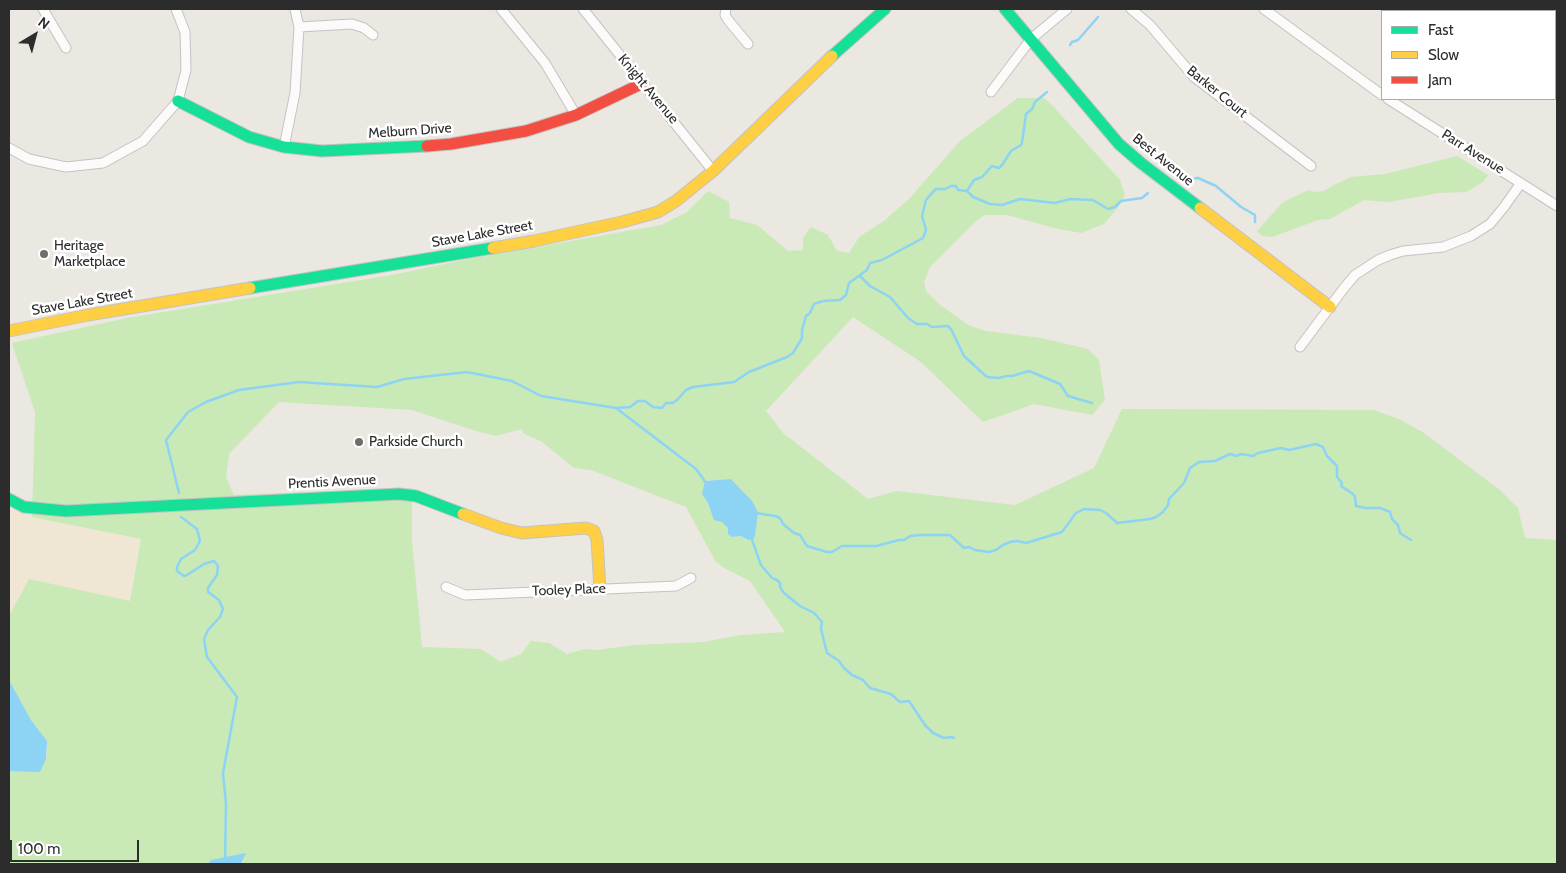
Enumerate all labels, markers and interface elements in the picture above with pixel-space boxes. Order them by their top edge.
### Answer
north arrow [10,10,60,60]
legend [1381,10,1556,100]
text: N [35,13,53,33]
text: Fast [1428,21,1453,39]
text: Slow [1428,46,1459,64]
street label: Knight Avenue [614,51,682,127]
street label: Barker Court [1183,63,1251,121]
text: Jam [1428,71,1452,89]
street label: Melburn Drive [368,120,452,142]
street label: Parr Avenue [1438,126,1508,178]
street label: Best Avenue [1129,130,1197,190]
street label: Stave Lake Street [430,217,534,251]
place label: Heritage Marketplace [54,238,126,270]
marker: Heritage Marketplace [38,248,50,260]
street label: Stave Lake Street [30,285,134,319]
place label: Parkside Church [369,434,463,450]
marker: Parkside Church [353,436,365,448]
street label: Prentis Avenue [288,471,376,493]
street label: Tooley Place [532,580,606,600]
scale bar [12,830,141,862]
text: 100 m [18,840,60,858]

